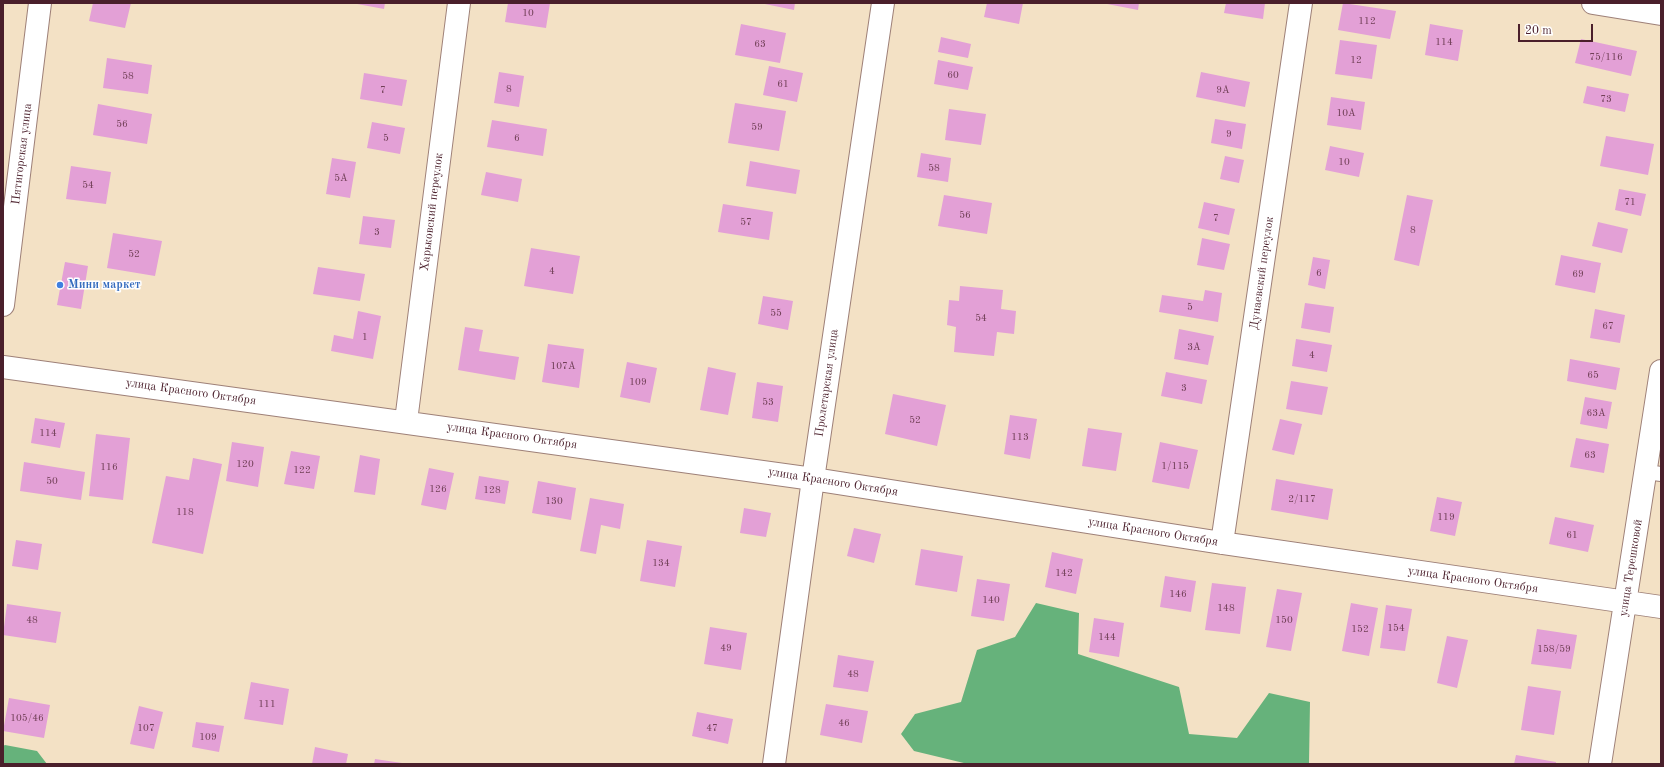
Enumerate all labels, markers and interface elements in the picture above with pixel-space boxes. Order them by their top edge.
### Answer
house number: 10 [522,7,534,19]
house number: 112 [1358,15,1376,27]
scale bar [1520,16,1595,42]
text: 20 m [1525,25,1552,37]
house number: 114 [1435,36,1453,48]
house number: 63 [754,38,766,50]
house number: 75/116 [1589,51,1623,63]
house number: 12 [1350,54,1362,66]
house number: 60 [947,69,959,81]
house number: 58 [122,70,134,82]
house number: 61 [777,78,789,90]
house number: 8 [506,83,512,95]
house number: 7 [380,84,386,96]
house number: 9А [1216,84,1230,96]
house number: 73 [1600,93,1612,105]
street label: Пятигорская улица [9,102,35,206]
house number: 10А [1336,107,1356,119]
house number: 56 [116,118,128,130]
house number: 59 [751,121,763,133]
house number: 9 [1226,128,1232,140]
house number: 5 [383,132,389,144]
house number: 6 [514,132,520,144]
street label: Харьковский переулок [418,152,446,272]
house number: 10 [1338,156,1350,168]
house number: 58 [928,162,940,174]
house number: 5А [334,172,348,184]
house number: 54 [82,179,94,191]
house number: 71 [1624,196,1636,208]
house number: 56 [959,209,971,221]
house number: 7 [1213,212,1219,224]
house number: 57 [740,216,752,228]
street label: Дунаевский переулок [1247,216,1277,330]
house number: 8 [1410,224,1416,236]
house number: 3 [374,226,380,238]
house number: 52 [128,248,140,260]
house number: 4 [549,265,555,277]
house number: 6 [1316,267,1322,279]
house number: 69 [1572,268,1584,280]
place label: Мини маркет [68,278,141,292]
marker: Мини маркет [55,280,65,290]
house number: 5 [1187,301,1193,313]
house number: 55 [770,307,782,319]
house number: 54 [975,312,987,324]
house number: 67 [1602,320,1614,332]
street label: Пролетарская улица [812,328,842,438]
house number: 1 [362,331,368,343]
house number: 3А [1187,341,1201,353]
house number: 4 [1309,349,1315,361]
house number: 107А [550,360,576,372]
house number: 65 [1587,369,1599,381]
street label: улица Красного Октября [125,376,257,408]
house number: 109 [629,376,647,388]
house number: 3 [1181,382,1187,394]
house number: 53 [762,396,774,408]
house number: 63А [1586,407,1606,419]
house number: 52 [909,414,921,426]
street label: улица Красного Октября [446,420,578,452]
house number: 114 [39,427,57,439]
house number: 113 [1011,431,1029,443]
house number: 63 [1584,449,1596,461]
house number: 120 [236,458,254,470]
house number: 1/115 [1161,460,1189,472]
house number: 116 [100,461,118,473]
house number: 122 [293,464,311,476]
street label: улица Красного Октября [767,465,899,499]
house number: 50 [46,475,58,487]
house number: 126 [429,483,447,495]
house number: 128 [483,484,501,496]
house number: 2/117 [1288,493,1316,505]
house number: 130 [545,495,563,507]
house number: 118 [176,506,194,518]
house number: 119 [1437,511,1455,523]
street label: улица Красного Октября [1087,515,1219,549]
street label: улица Терешковой [1616,518,1646,618]
house number: 61 [1566,529,1578,541]
house number: 134 [652,557,670,569]
street label: улица Красного Октября [1407,564,1539,596]
house number: 142 [1055,567,1073,579]
house number: 146 [1169,588,1187,600]
house number: 140 [982,594,1000,606]
house number: 148 [1217,602,1235,614]
house number: 48 [26,614,38,626]
house number: 150 [1275,614,1293,626]
house number: 154 [1387,622,1405,634]
house number: 152 [1351,623,1369,635]
house number: 144 [1098,631,1116,643]
house number: 49 [720,642,732,654]
house number: 158/59 [1537,643,1571,655]
house number: 48 [847,668,859,680]
house number: 111 [258,698,276,710]
house number: 105/46 [10,712,44,724]
house number: 46 [838,717,850,729]
house number: 107 [137,722,155,734]
house number: 47 [706,722,718,734]
house number: 109 [199,731,217,743]

